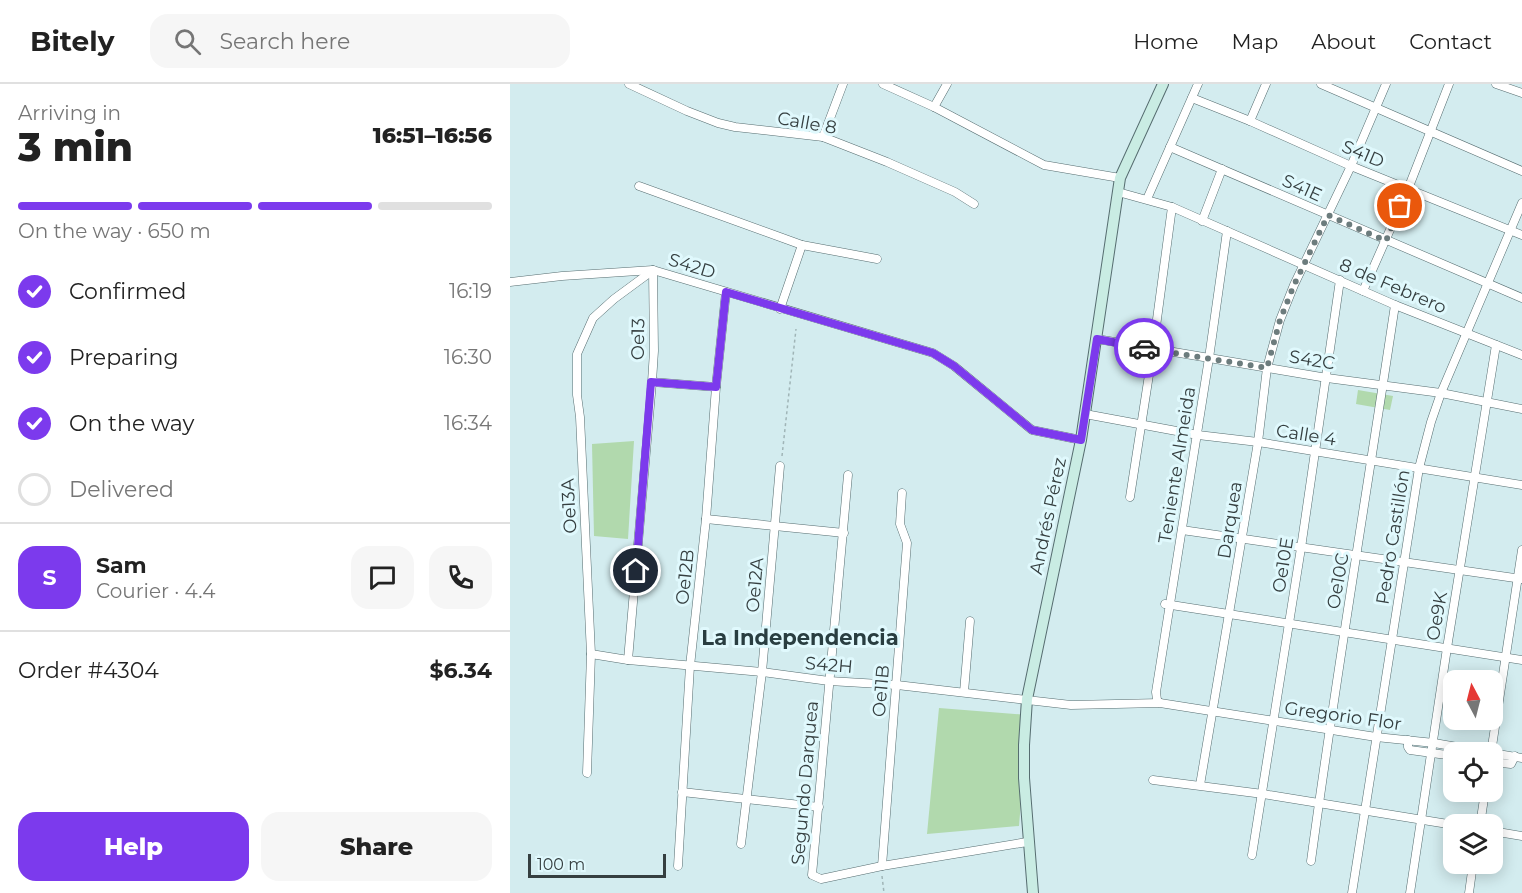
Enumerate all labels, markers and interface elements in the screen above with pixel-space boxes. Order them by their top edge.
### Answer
search box [150,14,570,68]
text: Bitely [30,24,114,58]
icon: search [171,25,204,58]
text: Search here [219,28,350,55]
text: Home [1133,29,1198,54]
text: Map [1231,29,1278,54]
text: About [1311,29,1376,54]
text: Contact [1409,29,1492,54]
text: Arriving in [18,101,121,125]
street label: Calle 8 [776,107,838,139]
text: 16:51–16:56 [373,122,492,149]
text: 3 min [18,123,133,171]
street label: S41D [1338,135,1388,173]
street label: S41E [1279,170,1325,206]
pin [1374,180,1425,231]
icon: bag [1383,189,1416,222]
text: On the way · 650 m [18,219,211,243]
street label: S42D [666,248,718,284]
street label: 8 de Febrero [1336,254,1450,318]
icon: check [18,275,51,308]
text: Confirmed [69,278,186,305]
text: 16:19 [449,279,492,303]
street label: Oe13 [627,318,649,360]
courier [1114,318,1174,378]
icon: car [1128,332,1161,365]
icon: check [18,341,51,374]
text: Preparing [69,344,178,371]
text: 16:30 [444,345,492,369]
street label: S42C [1288,346,1337,375]
street label: Teniente Almeida [1154,385,1200,545]
icon: check [18,407,51,440]
text: On the way [69,410,194,437]
text: 16:34 [444,411,492,435]
street label: Calle 4 [1274,419,1338,451]
street label: Andrés Pérez [1025,455,1071,577]
street label: Pedro Castillón [1371,468,1415,606]
text: Delivered [69,476,174,503]
street label: Oe13A [557,478,581,534]
street label: Darquea [1213,480,1247,560]
street label: Oe10E [1268,536,1298,594]
pin [610,545,661,596]
button: chat [351,546,414,609]
button: phone [429,546,492,609]
street label: Oe12B [671,548,699,606]
street label: Oe10C [1322,551,1354,611]
text: Sam [96,552,147,579]
icon: home [619,554,652,587]
street label: Oe12A [742,557,768,613]
text: S [42,564,57,591]
text: Courier · 4.4 [96,579,215,603]
street label: Oe9K [1422,589,1452,642]
district label: La Independencia [701,625,899,650]
street label: S42H [804,652,854,678]
text: Order #4304 [18,657,159,684]
text: $6.34 [430,657,492,684]
street label: Oe11B [868,664,894,718]
north arrow [1443,670,1503,730]
map controls [1443,670,1503,874]
street label: Gregorio Flor [1283,697,1403,735]
street label: Segundo Darquea [787,700,823,866]
button: locate [1443,742,1503,802]
button: Help [18,812,249,881]
button: Share [261,812,492,881]
button: layers [1443,814,1503,874]
scale bar [528,851,666,878]
text: 100 m [537,855,585,874]

